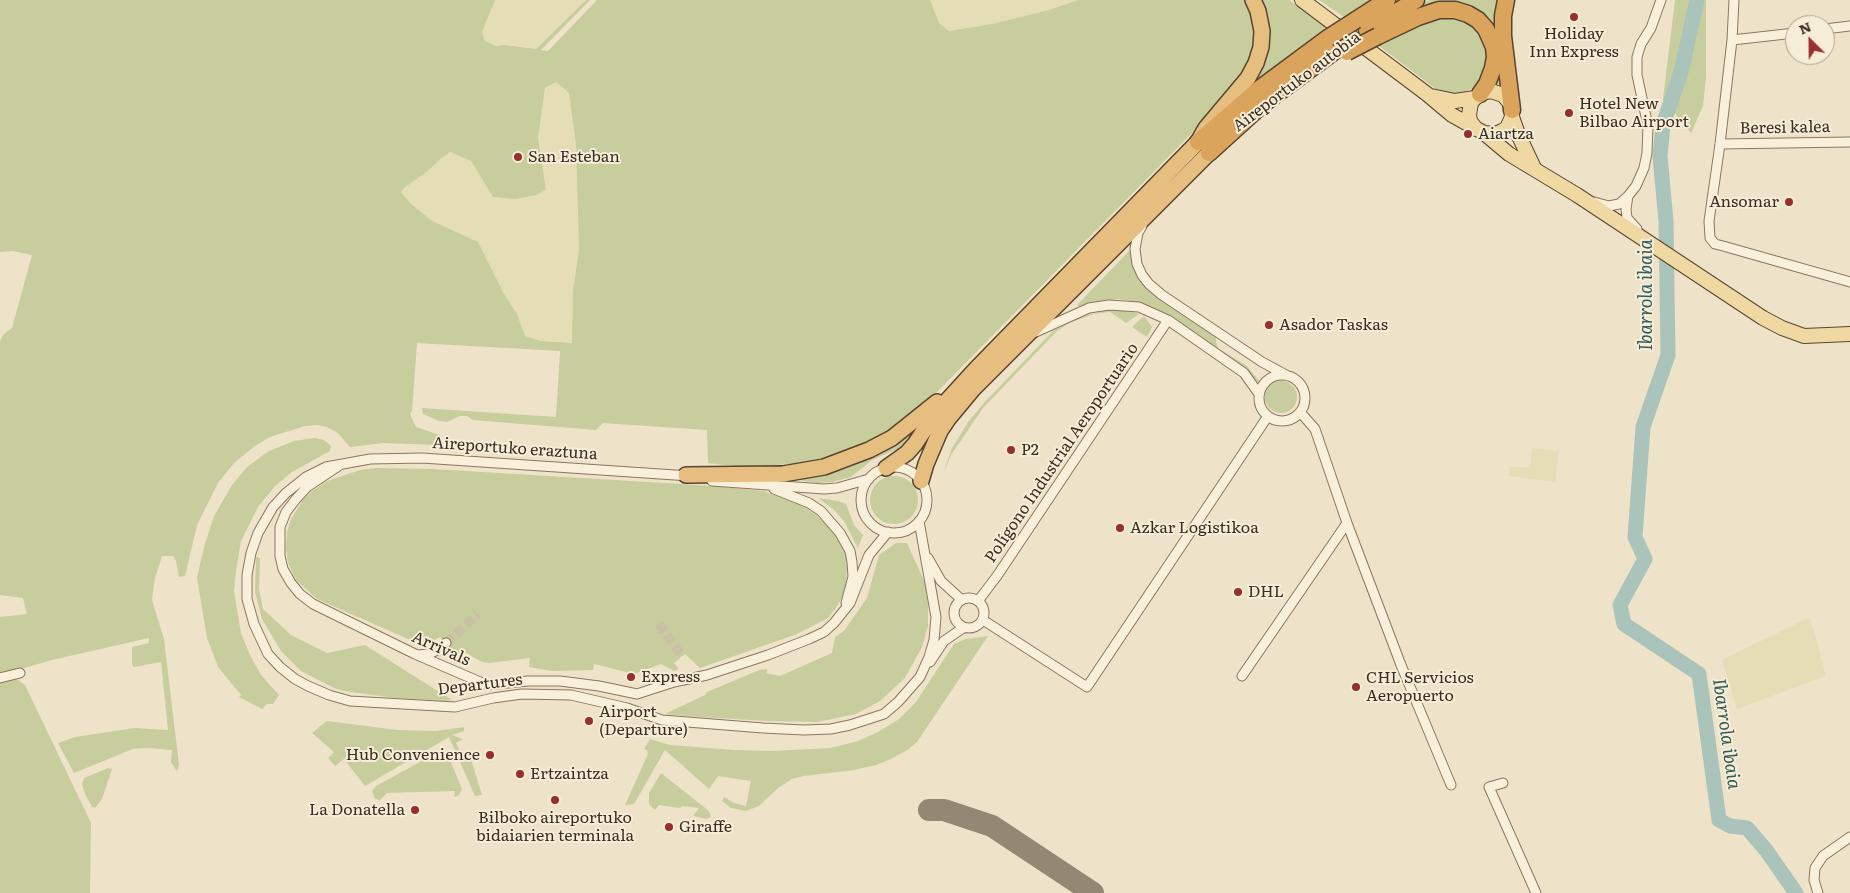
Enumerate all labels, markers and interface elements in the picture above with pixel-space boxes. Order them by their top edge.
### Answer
marker: Holiday Inn Express [1568,11,1580,23]
north arrow [1785,15,1835,65]
text: N [1795,16,1814,39]
place label: Holiday Inn Express [1529,24,1619,62]
street label: Aireportuko autobia [1229,28,1365,136]
place label: Hotel New Bilbao Airport [1579,94,1689,132]
marker: Hotel New Bilbao Airport [1563,107,1575,119]
street label: Beresi kalea [1740,118,1830,138]
place label: Aiartza [1478,124,1534,144]
marker: Aiartza [1462,128,1474,140]
place label: San Esteban [528,147,620,167]
marker: San Esteban [512,151,524,163]
place label: Ansomar [1709,192,1779,212]
marker: Ansomar [1783,196,1795,208]
water label: Ibarrola ibaia [1636,239,1658,351]
place label: Asador Taskas [1279,315,1388,335]
marker: Asador Taskas [1263,319,1275,331]
street label: Polígono Industrial Aeroportuario [981,340,1143,566]
street label: Aireportuko eraztuna [432,434,598,464]
place label: P2 [1021,440,1039,460]
marker: P2 [1005,444,1017,456]
place label: Azkar Logistikoa [1130,518,1259,538]
marker: Azkar Logistikoa [1114,522,1126,534]
place label: DHL [1248,582,1284,602]
marker: DHL [1232,586,1244,598]
street label: Arrivals [409,628,473,670]
place label: Express [641,667,700,687]
place label: CHL Servicios Aeropuerto [1366,668,1474,706]
street label: Departures [436,670,524,700]
marker: Express [625,671,637,683]
water label: Ibarrola ibaia [1708,677,1744,791]
marker: CHL Servicios Aeropuerto [1350,681,1362,693]
place label: Airport (Departure) [599,702,688,740]
marker: Airport (Departure) [583,715,595,727]
place label: Hub Convenience [346,745,480,765]
marker: Hub Convenience [484,749,496,761]
place label: Ertzaintza [530,764,609,784]
marker: Ertzaintza [514,768,526,780]
marker: Bilboko aireportuko bidaiarien terminala [549,794,561,806]
place label: La Donatella [309,800,405,820]
marker: La Donatella [409,804,421,816]
place label: Bilboko aireportuko bidaiarien terminala [476,808,634,846]
place label: Giraffe [679,817,732,837]
marker: Giraffe [663,821,675,833]

